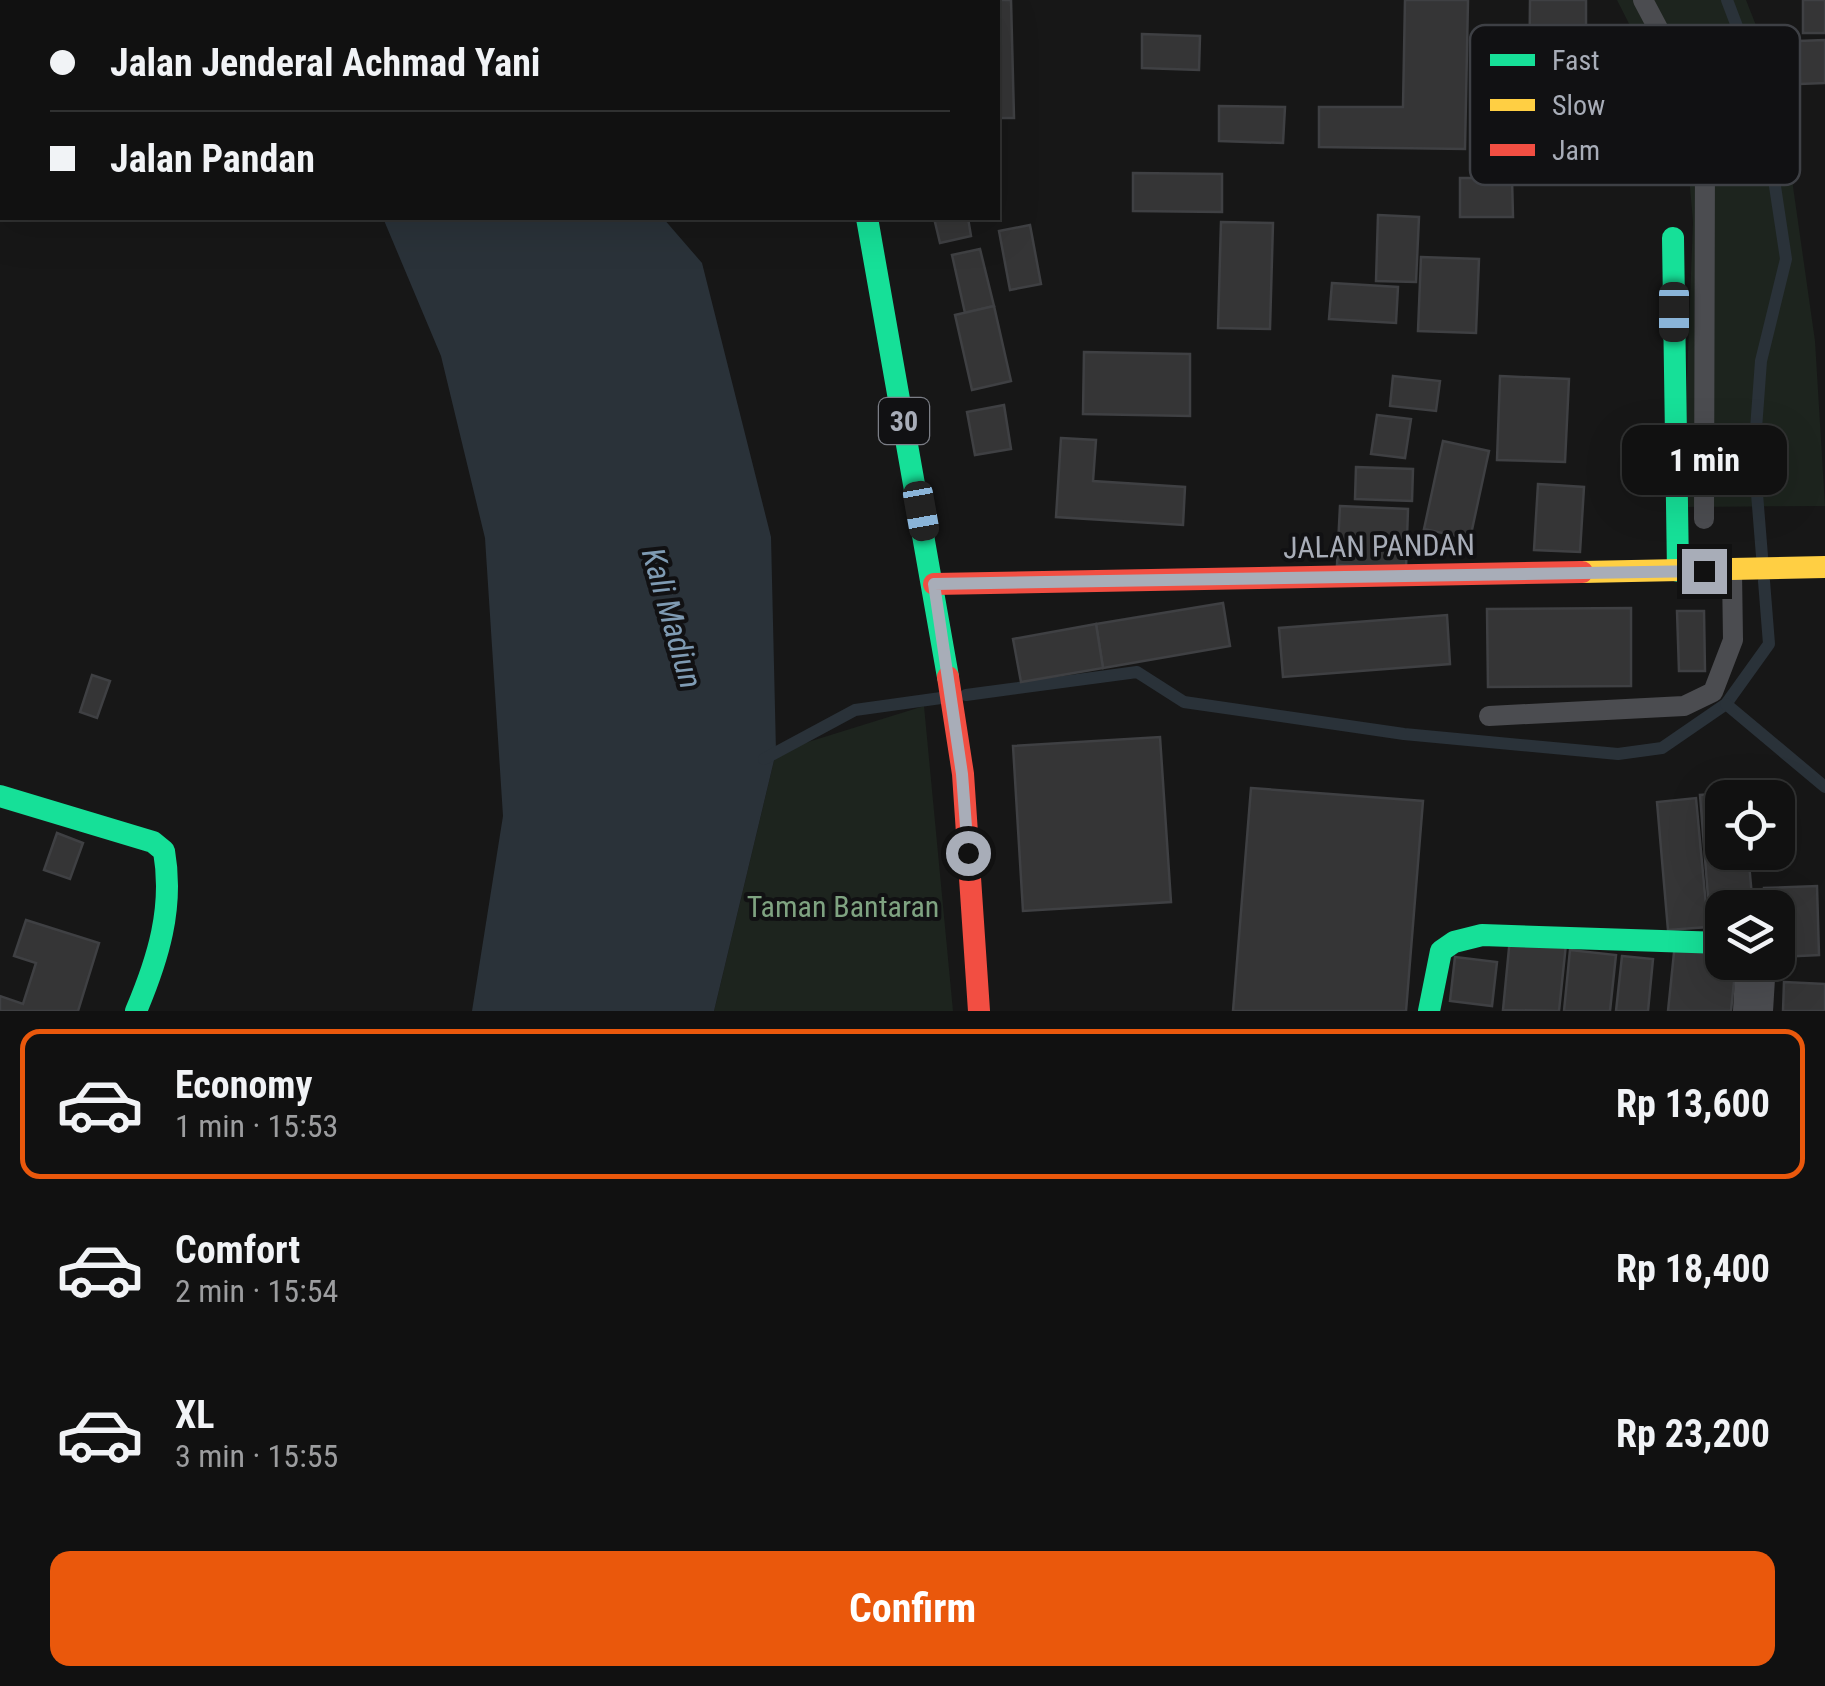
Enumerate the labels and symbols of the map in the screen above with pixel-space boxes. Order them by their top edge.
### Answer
legend [1470,25,1800,185]
text: Fast [1552,44,1599,77]
text: Slow [1552,89,1605,122]
text: Jam [1552,134,1600,167]
car [1659,282,1689,342]
road number: 30 [879,398,929,444]
callout: 1 min [1622,426,1786,496]
car [901,479,941,543]
street label: JALAN PANDAN [1283,527,1475,565]
water label: Kali Madiun [634,543,710,693]
route end [1682,549,1727,594]
route start [946,831,991,876]
park label: Taman Bantaran [747,889,939,924]

